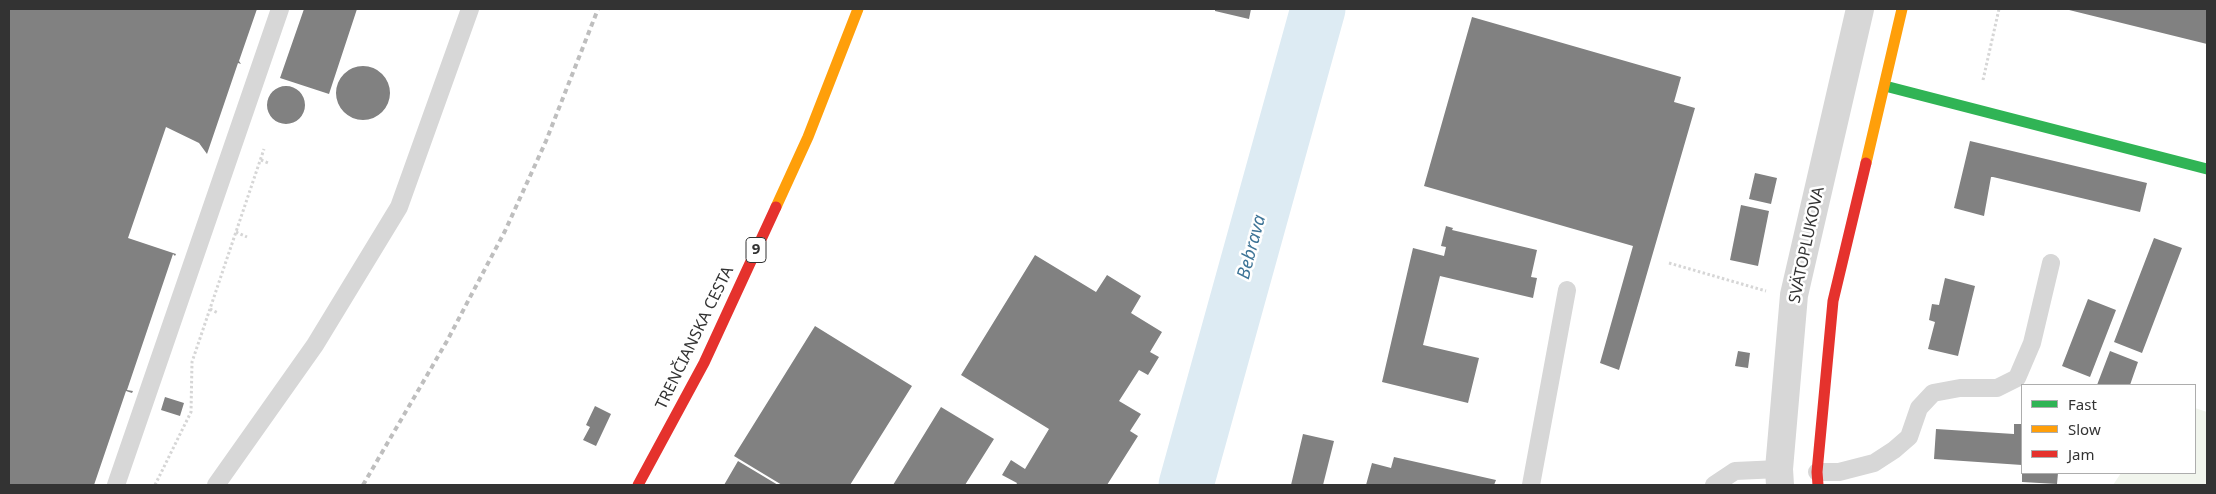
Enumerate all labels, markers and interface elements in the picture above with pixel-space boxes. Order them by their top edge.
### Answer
street label: SVÄTOPLUKOVA [1785,185,1829,305]
water label: Bebrava [1233,212,1271,282]
road number: 9 [746,238,766,262]
street label: TRENČIANSKA CESTA [652,263,738,413]
legend [2021,384,2196,474]
text: Fast [2068,394,2097,414]
text: Slow [2068,419,2101,439]
text: Jam [2068,444,2095,464]

